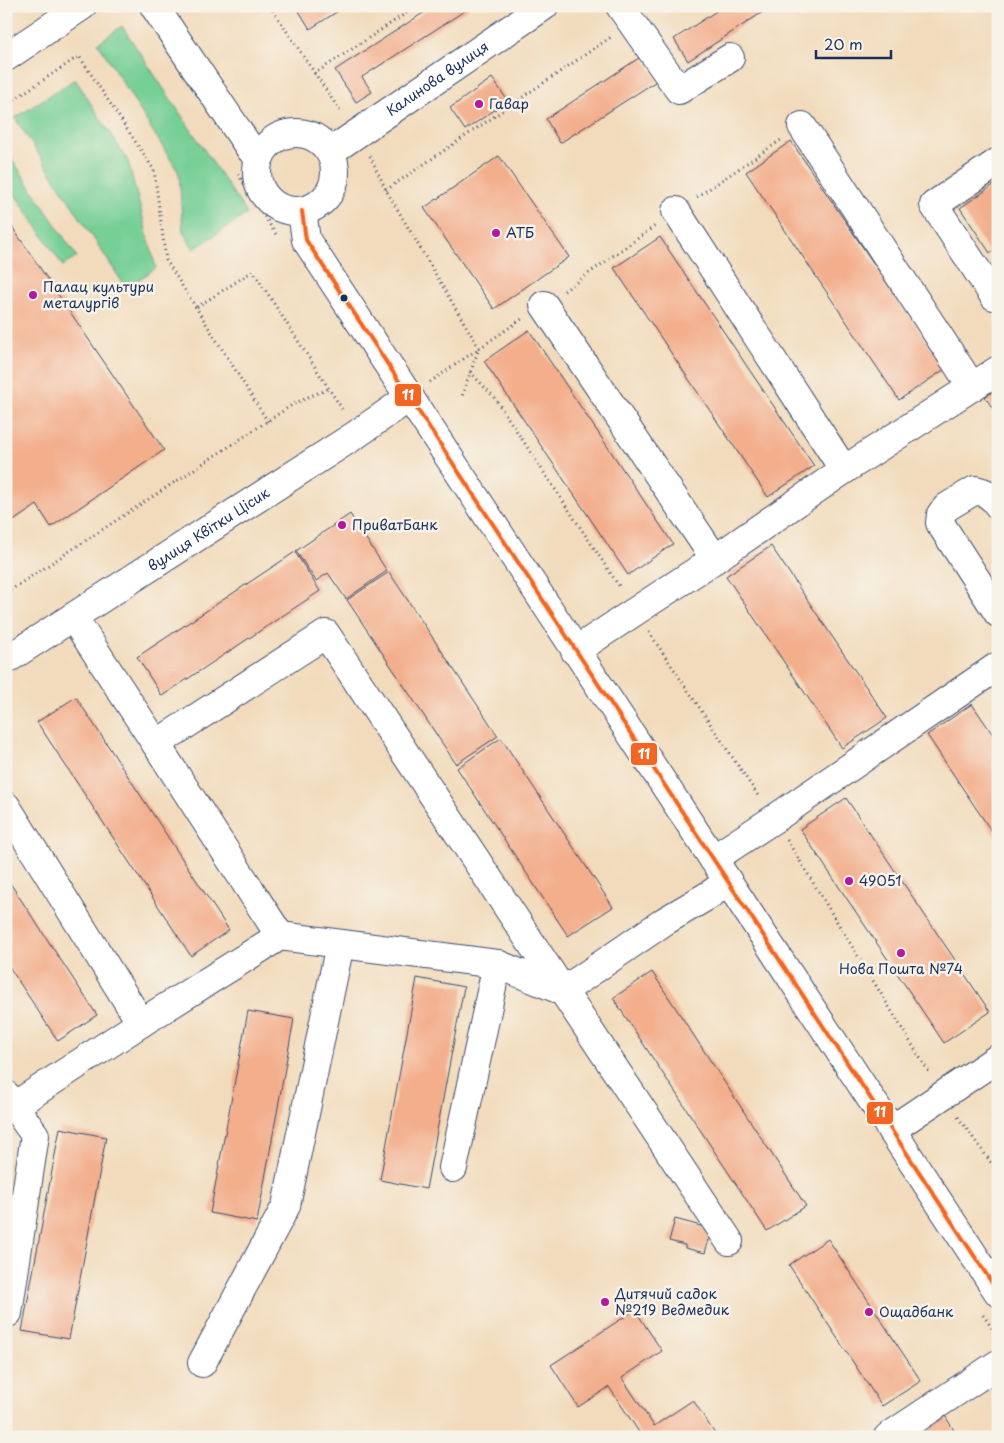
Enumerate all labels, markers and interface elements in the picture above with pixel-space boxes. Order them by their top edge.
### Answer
scale bar [816,28,892,60]
text: 20 m [824,32,863,55]
street label: Калинова вулиця [382,36,493,121]
place label: Гавар [489,93,529,114]
marker: Гавар [473,98,485,110]
place label: АТБ [506,222,534,243]
marker: АТБ [490,227,502,239]
place label: Палац культури металургів [43,276,154,313]
marker: Палац культури металургів [27,289,39,301]
unlabelled marker [339,293,349,303]
line badge: 11 [394,383,422,407]
text: 11 [402,384,414,405]
street label: вулиця Квітки Цісик [143,482,274,576]
place label: ПриватБанк [352,514,438,535]
marker: ПриватБанк [336,519,348,531]
line badge: 11 [630,742,658,766]
text: 11 [638,743,650,764]
place label: 49051 [859,870,902,891]
marker: 49051 [843,875,855,887]
marker: Нова Пошта №74 [895,947,907,959]
place label: Нова Пошта №74 [839,958,963,979]
line badge: 11 [866,1101,894,1125]
text: 11 [874,1101,886,1122]
place label: Дитячий садок №219 Ведмедик [614,1283,730,1320]
marker: Дитячий садок №219 Ведмедик [599,1296,611,1308]
place label: Ощадбанк [879,1301,954,1322]
marker: Ощадбанк [863,1306,875,1318]

